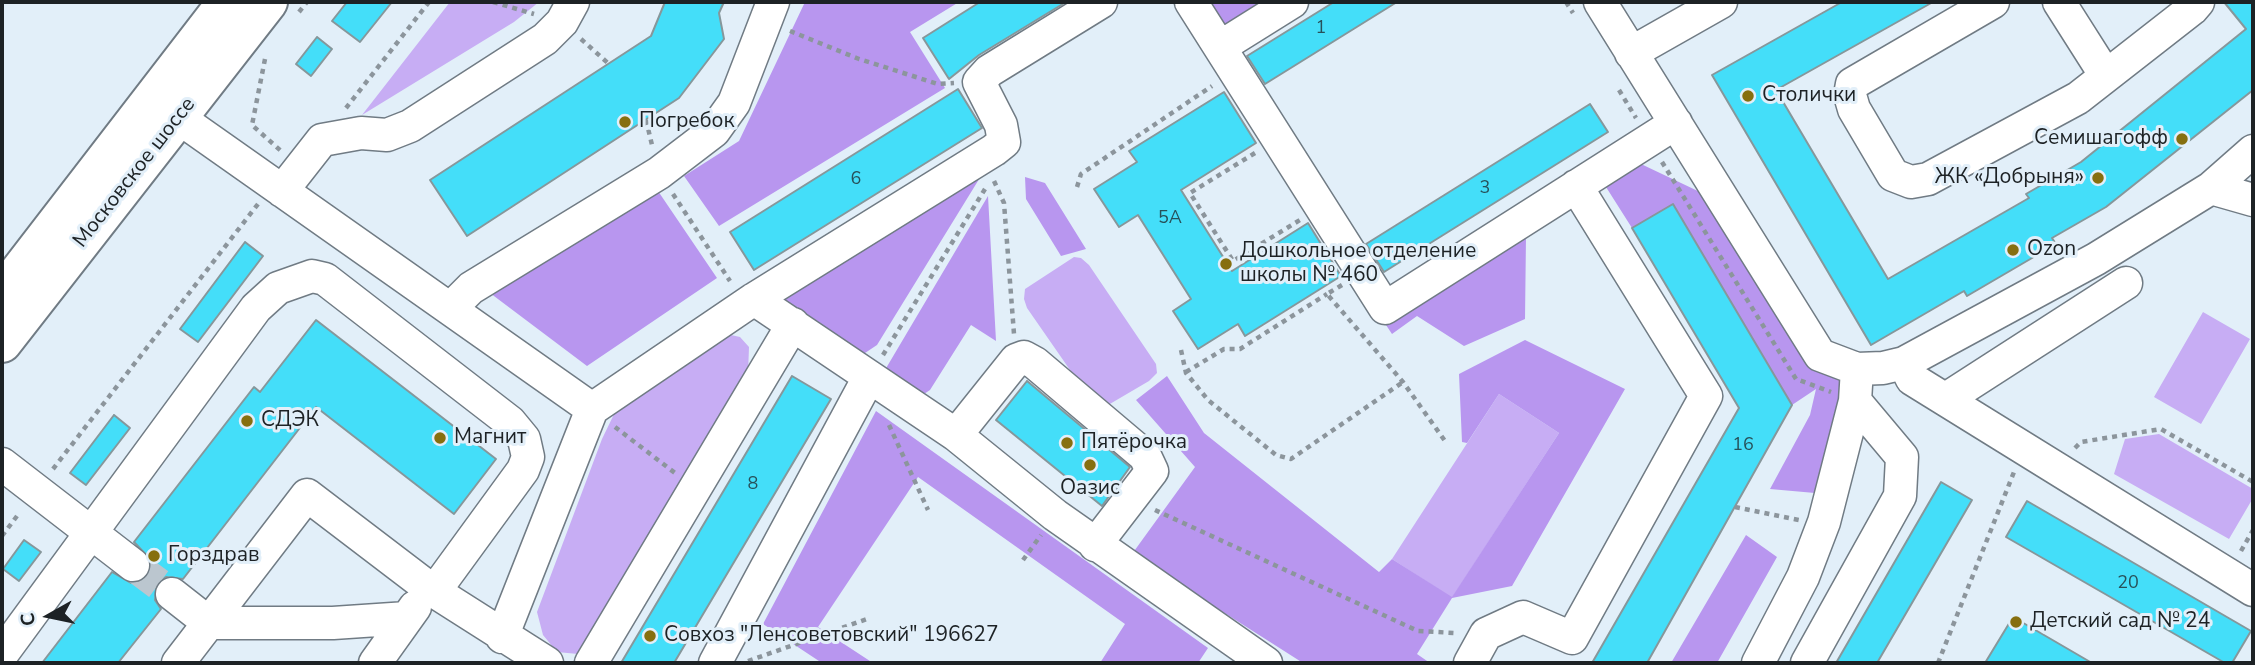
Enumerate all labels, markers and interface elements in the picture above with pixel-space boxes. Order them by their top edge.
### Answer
house number: 1 [1316,18,1326,40]
place label: Столички [1762,83,1856,109]
marker: Столички [1740,88,1756,104]
street label: Московское шоссе [69,93,201,253]
place label: Погребок [639,109,735,135]
marker: Погребок [617,114,633,130]
place label: Семишагофф [2034,126,2168,152]
marker: Семишагофф [2174,131,2190,147]
place label: ЖК «Добрыня» [1935,165,2084,191]
house number: 6 [851,169,861,191]
marker: ЖК «Добрыня» [2090,170,2106,186]
house number: 3 [1480,178,1490,200]
house number: 5А [1158,208,1182,230]
place label: Ozon [2027,237,2076,263]
place label: Дошкольное отделение школы № 460 [1240,239,1476,289]
marker: Ozon [2005,242,2021,258]
marker: Дошкольное отделение школы № 460 [1218,256,1234,272]
place label: СДЭК [261,408,319,434]
marker: СДЭК [239,413,255,429]
place label: Магнит [454,425,526,451]
marker: Магнит [432,430,448,446]
place label: Пятёрочка [1081,430,1187,456]
marker: Пятёрочка [1059,435,1075,451]
house number: 16 [1732,435,1754,457]
marker: Оазис [1082,457,1098,473]
house number: 8 [748,474,758,496]
place label: Оазис [1060,476,1120,502]
place label: Горздрав [168,543,260,569]
marker: Горздрав [146,548,162,564]
house number: 20 [2117,573,2139,595]
north arrow [14,581,84,651]
place label: Детский сад № 24 [2030,609,2210,635]
text: С [14,611,42,628]
marker: Детский сад № 24 [2008,614,2024,630]
place label: Совхоз "Ленсоветовский" 196627 [664,623,998,649]
marker: Совхоз "Ленсоветовский" 196627 [642,628,658,644]

